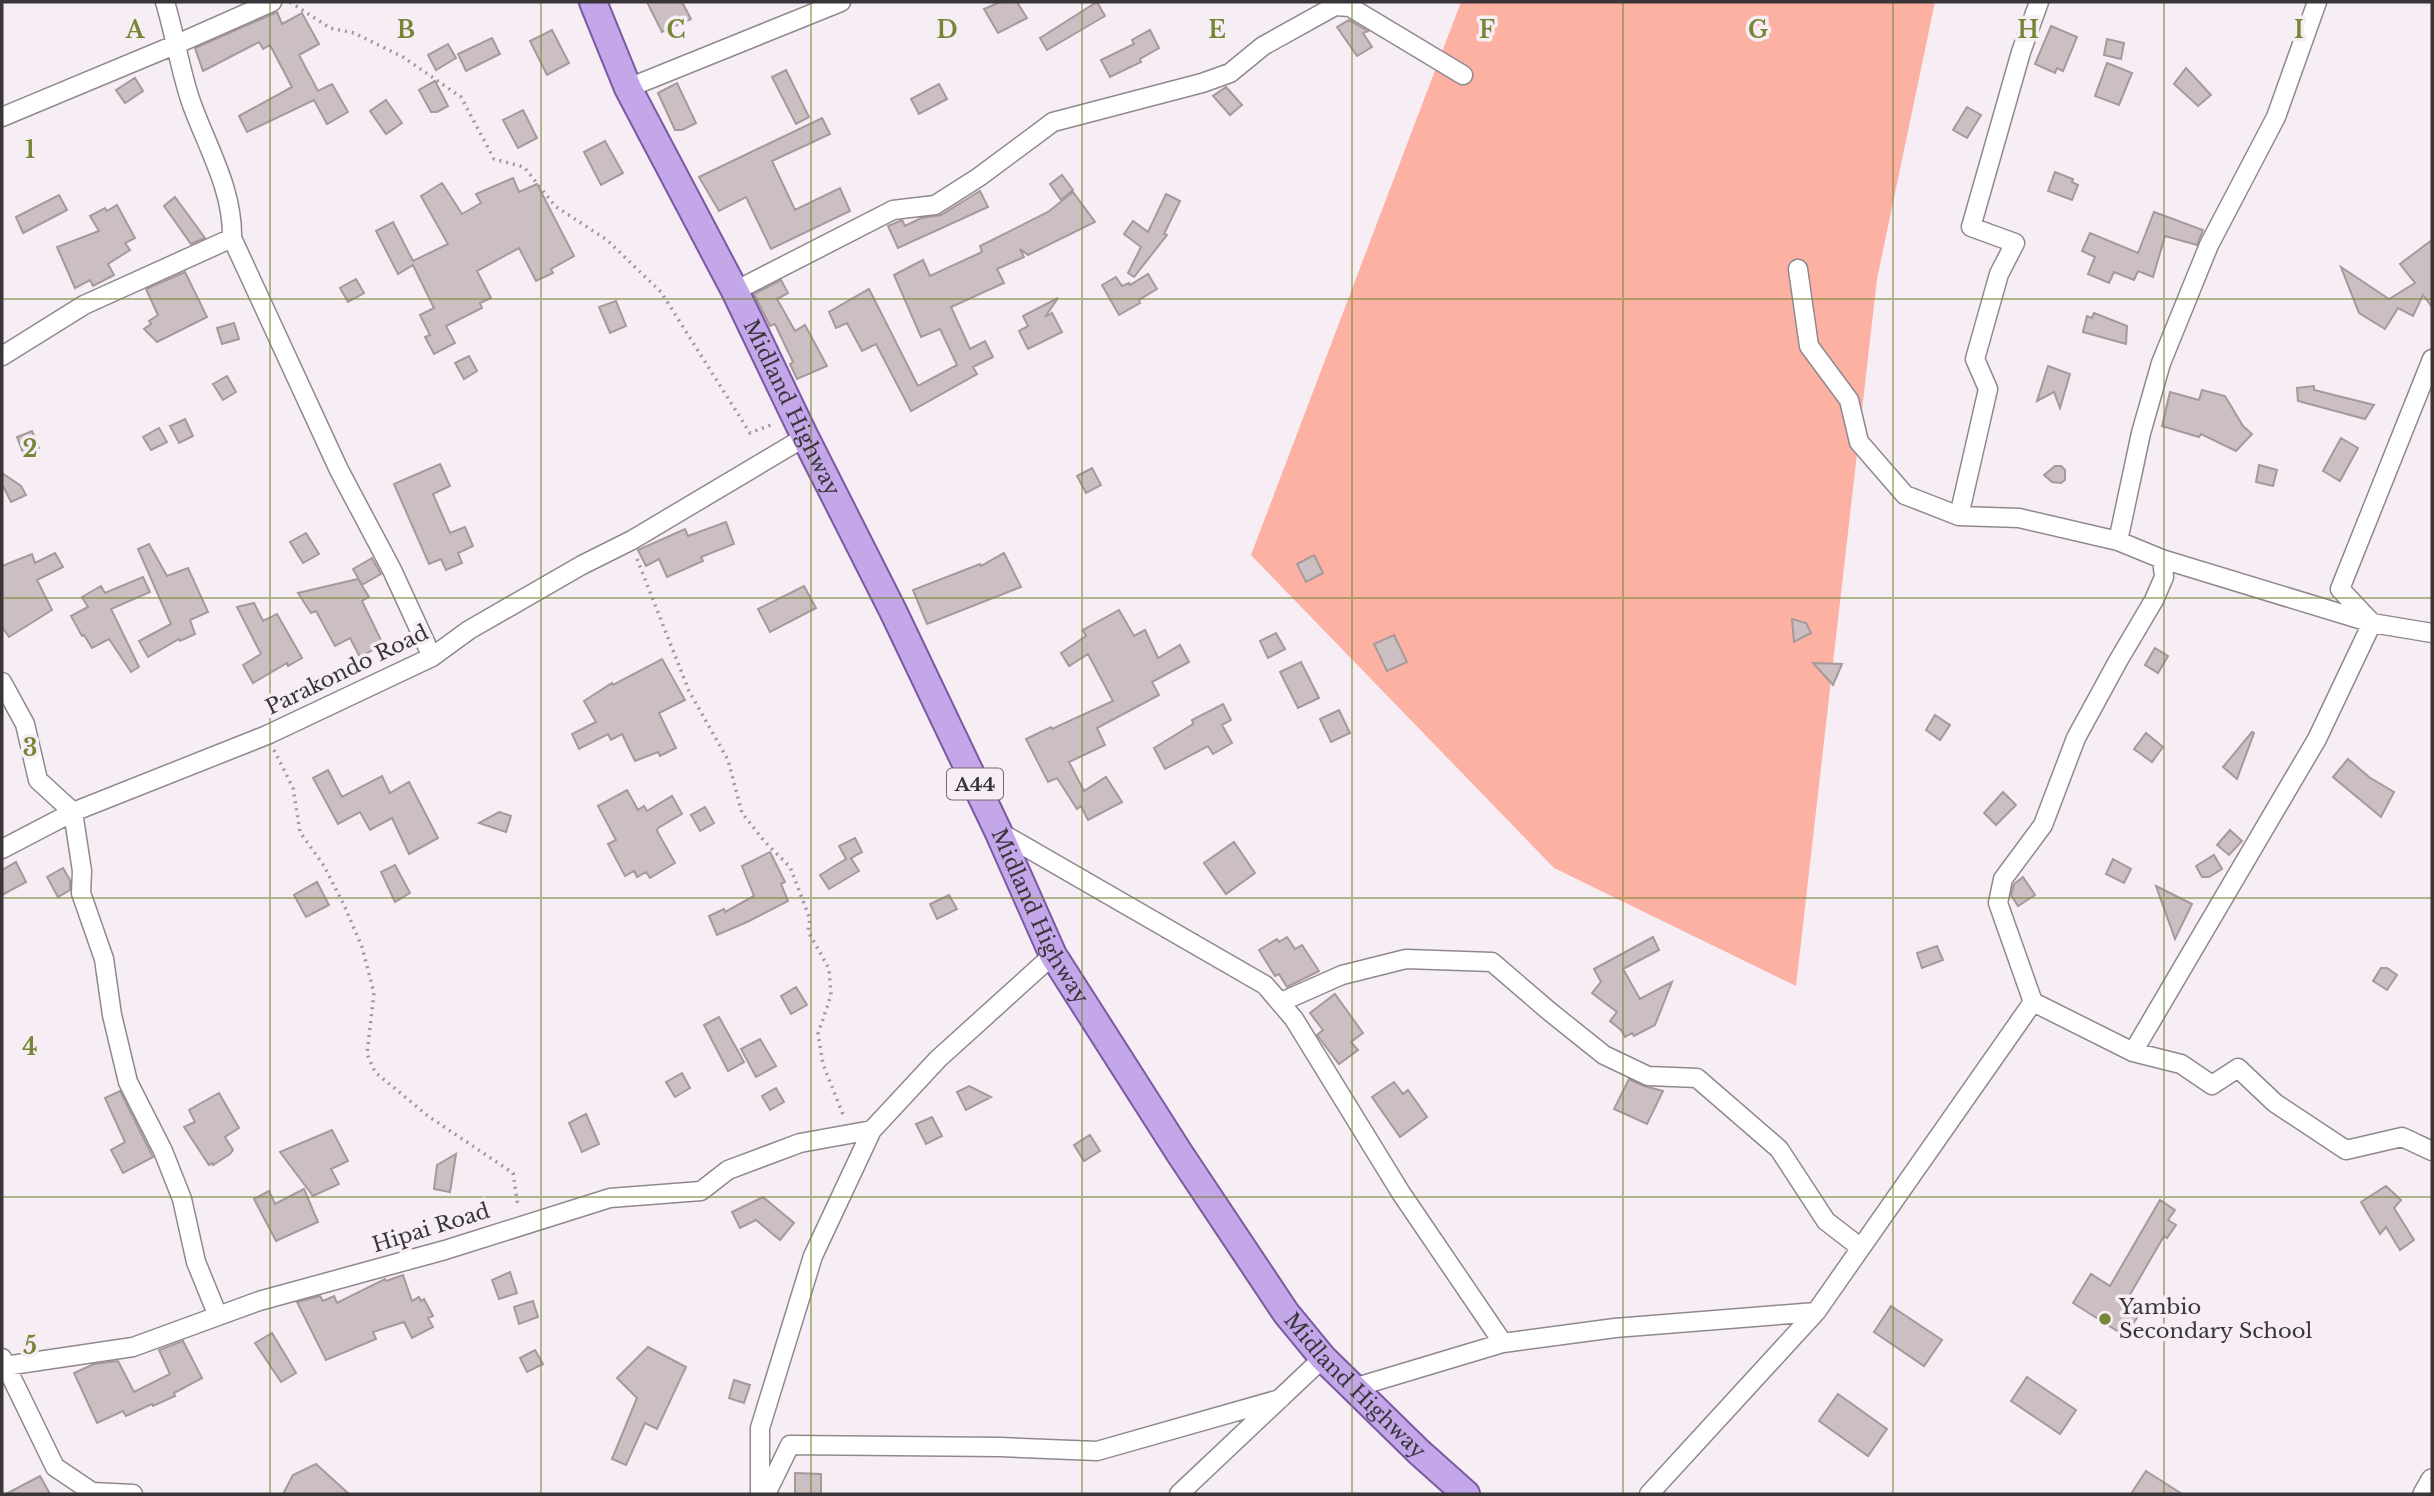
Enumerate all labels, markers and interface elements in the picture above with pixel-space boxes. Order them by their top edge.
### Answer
text: A [125,16,146,44]
text: B [397,16,415,44]
text: C [667,16,685,44]
text: D [936,16,958,44]
text: E [1208,16,1226,44]
text: F [1479,16,1495,44]
text: G [1748,16,1768,44]
text: H [2017,16,2039,44]
text: I [2294,16,2304,44]
text: 1 [25,136,35,164]
street label: Midland Highway [738,315,846,501]
text: 2 [23,435,37,463]
street label: Parakondo Road [261,619,433,721]
text: 3 [23,734,37,762]
road number: A44 [947,768,1003,800]
street label: Midland Highway [986,824,1094,1010]
text: 4 [22,1033,38,1061]
street label: Hipai Road [369,1198,493,1258]
place label: Yambio Secondary School [2118,1294,2312,1344]
street label: Midland Highway [1278,1308,1431,1465]
marker: Yambio Secondary School [2097,1311,2113,1327]
text: 5 [23,1332,37,1360]

